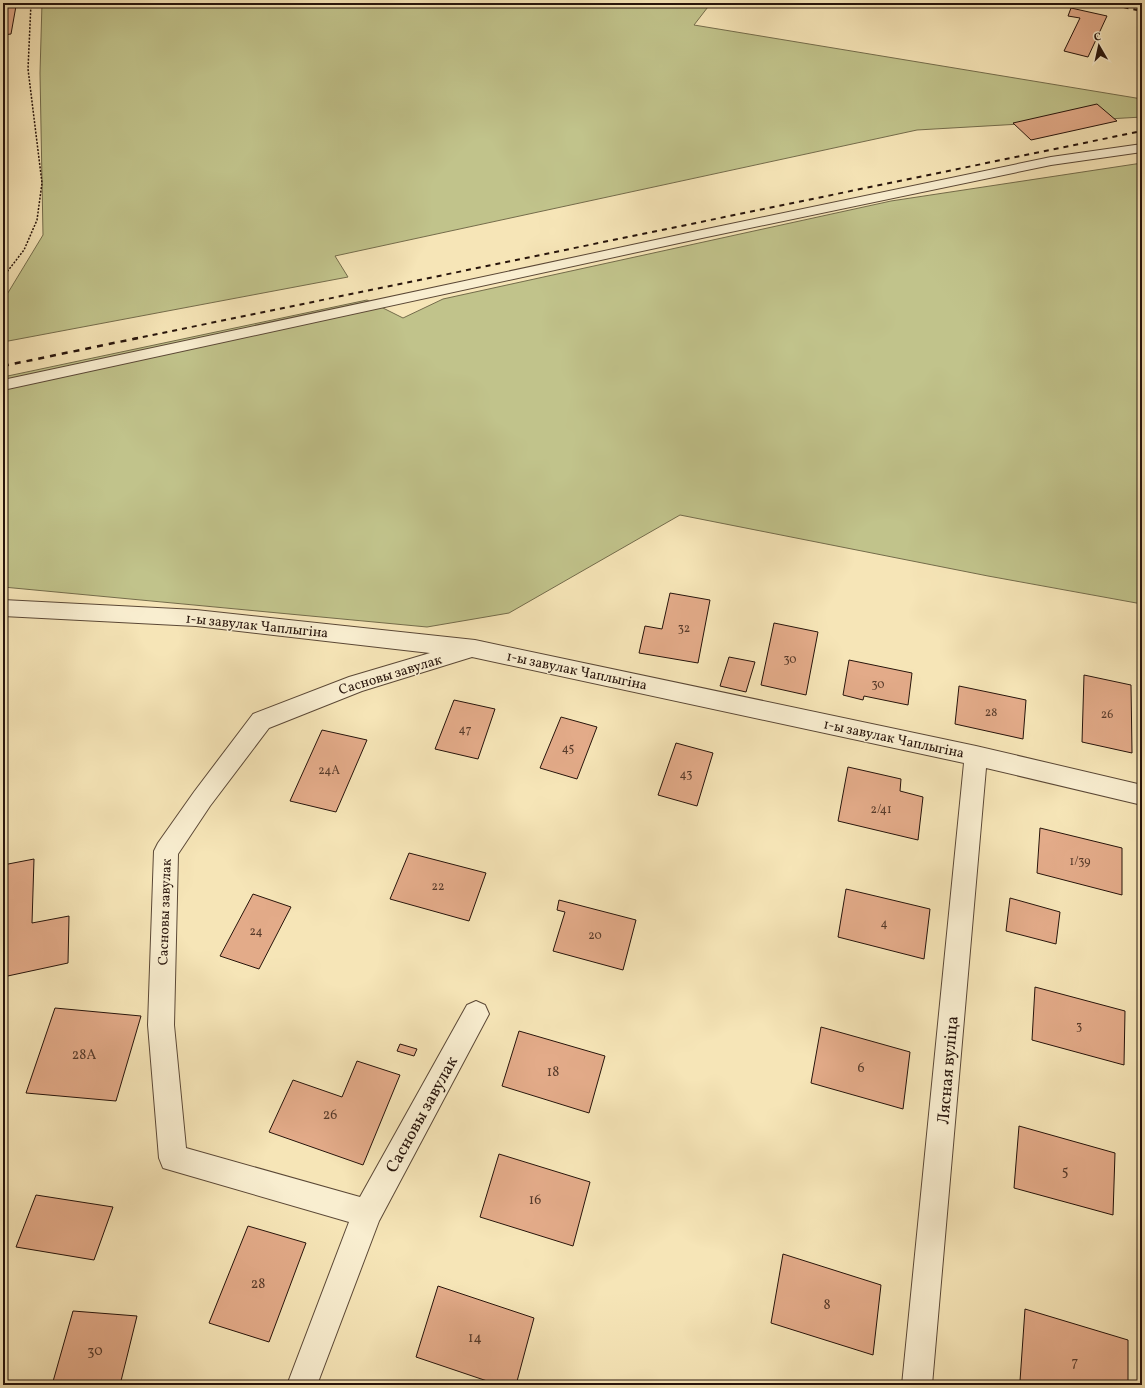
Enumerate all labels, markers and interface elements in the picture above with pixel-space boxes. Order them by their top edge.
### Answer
north arrow [1079,26,1119,66]
text: С [1093,30,1102,46]
street label: 1-ы завулак Чаплыгіна [185,610,329,643]
house number: 32 [678,621,690,637]
street label: 1-ы завулак Чаплыгіна [505,647,649,696]
street label: Сасновы завулак [337,651,445,700]
house number: 30 [783,652,797,668]
house number: 30 [871,677,885,693]
house number: 28 [985,705,997,721]
house number: 26 [1101,707,1113,723]
street label: 1-ы завулак Чаплыгіна [822,715,966,764]
house number: 47 [459,722,472,738]
house number: 45 [562,741,575,757]
house number: 24А [318,763,340,779]
house number: 43 [680,767,692,783]
house number: 2/41 [870,802,892,818]
house number: 1/39 [1070,854,1090,870]
street label: Сасновы завулак [154,858,177,966]
house number: 22 [432,879,444,895]
house number: 4 [880,916,888,932]
house number: 24 [249,924,263,940]
house number: 20 [588,928,602,944]
street label: Лясная вуліца [932,1015,965,1125]
house number: 3 [1076,1019,1082,1035]
house number: 28А [72,1046,96,1065]
street label: Сасновы завулак [381,1052,464,1177]
house number: 6 [857,1059,865,1078]
house number: 18 [547,1063,559,1082]
house number: 26 [323,1106,337,1125]
house number: 5 [1062,1162,1068,1181]
house number: 16 [529,1191,541,1210]
house number: 28 [251,1275,265,1294]
house number: 8 [823,1296,831,1315]
house number: 14 [468,1329,482,1348]
house number: 30 [87,1342,103,1361]
house number: 7 [1072,1353,1079,1372]

